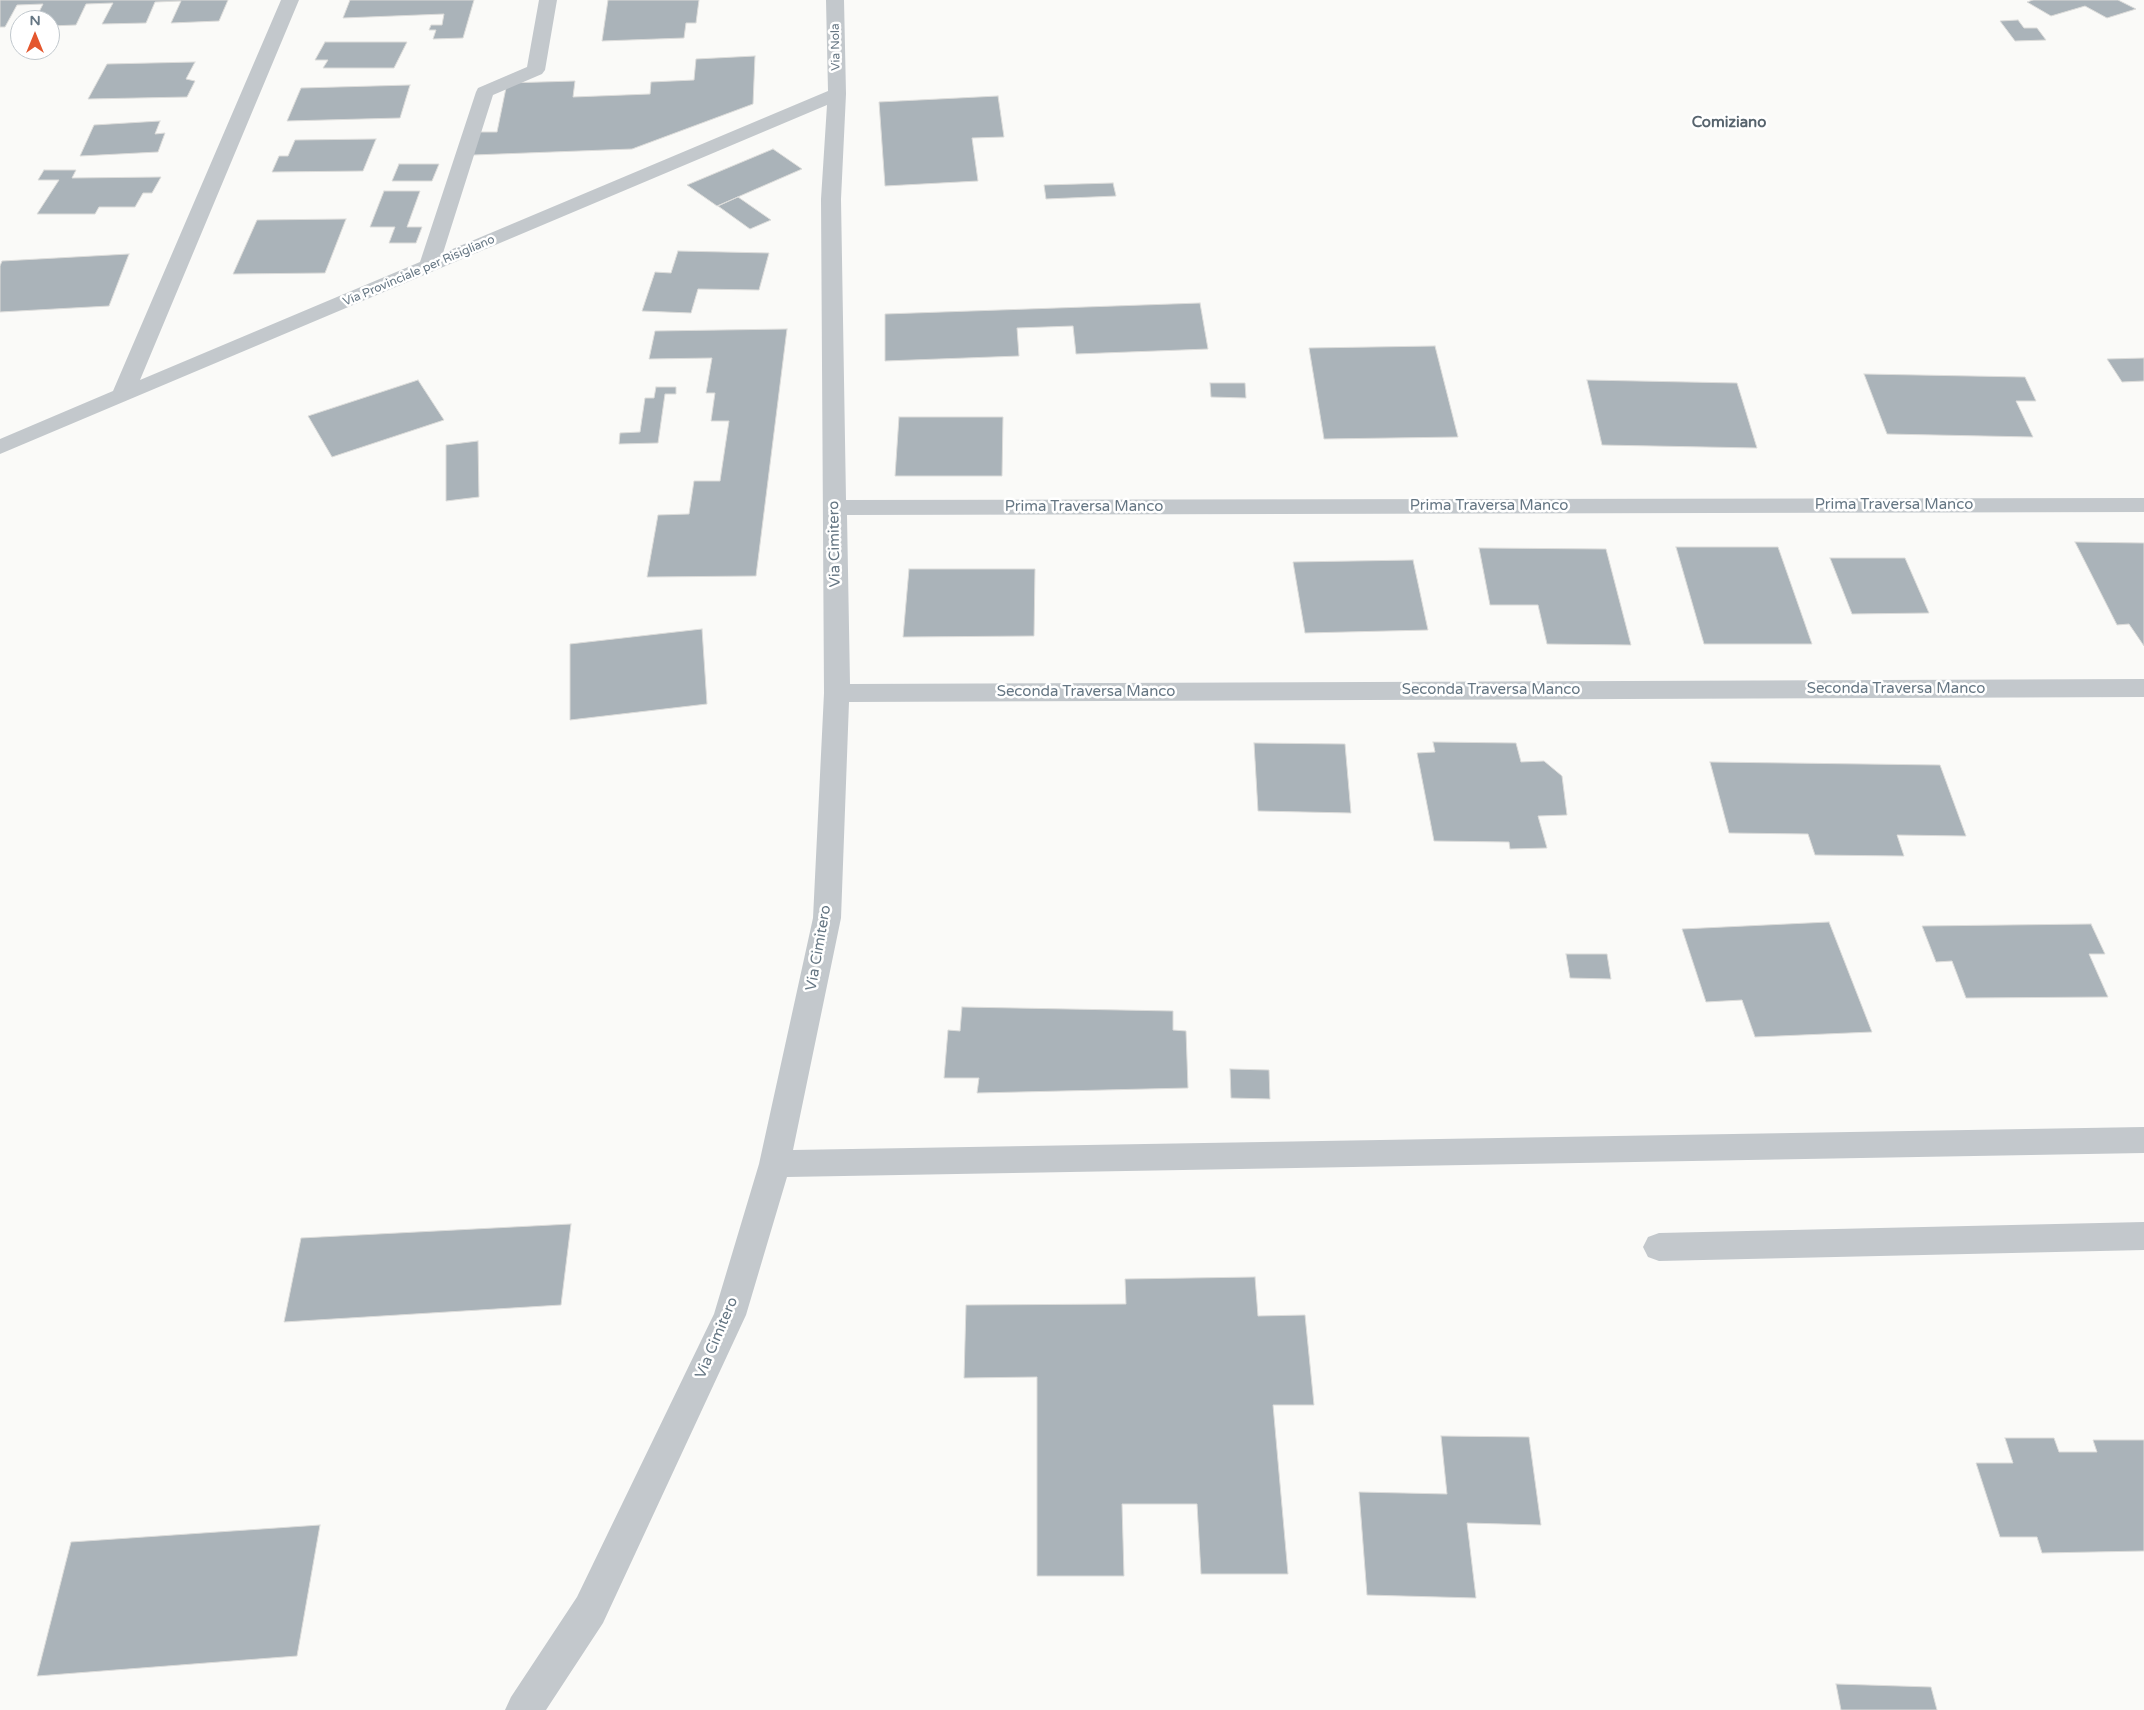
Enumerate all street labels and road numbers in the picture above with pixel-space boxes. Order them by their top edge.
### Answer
street label: Via Nola [828,23,844,71]
street label: Via Provinciale per Risigliano [341,232,497,310]
street label: Prima Traversa Manco [1815,496,1973,514]
street label: Prima Traversa Manco [1410,497,1568,515]
street label: Prima Traversa Manco [1005,498,1163,516]
street label: Via Cimitero [825,500,845,588]
street label: Seconda Traversa Manco [1807,680,1985,698]
street label: Seconda Traversa Manco [1402,681,1580,699]
street label: Seconda Traversa Manco [997,683,1175,701]
street label: Via Cimitero [803,904,835,992]
street label: Via Cimitero [692,1295,742,1381]

